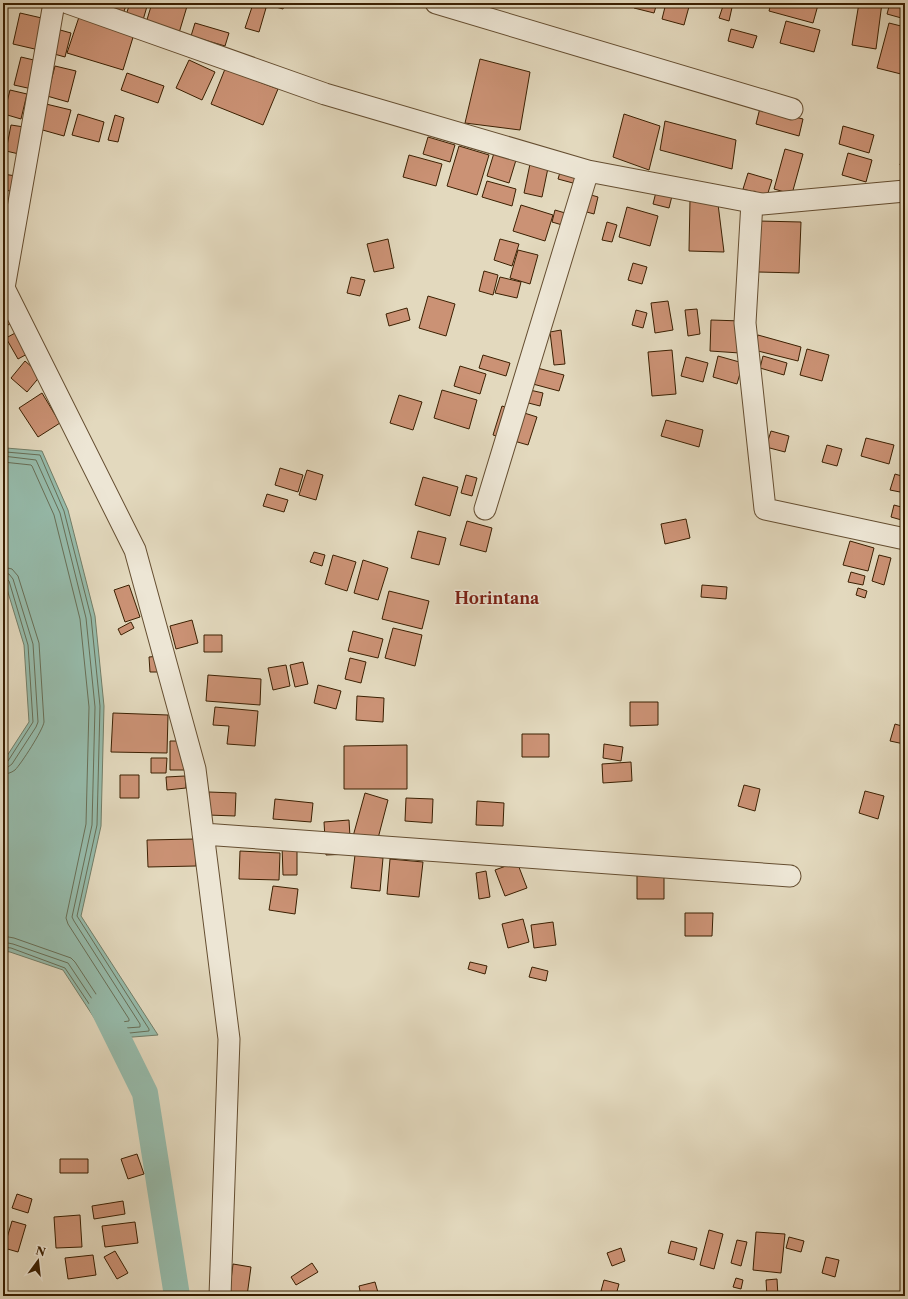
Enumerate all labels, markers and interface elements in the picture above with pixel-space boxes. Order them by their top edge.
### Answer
district label: Horintana [455,588,540,608]
north arrow [18,1241,58,1281]
text: N [34,1243,47,1259]

